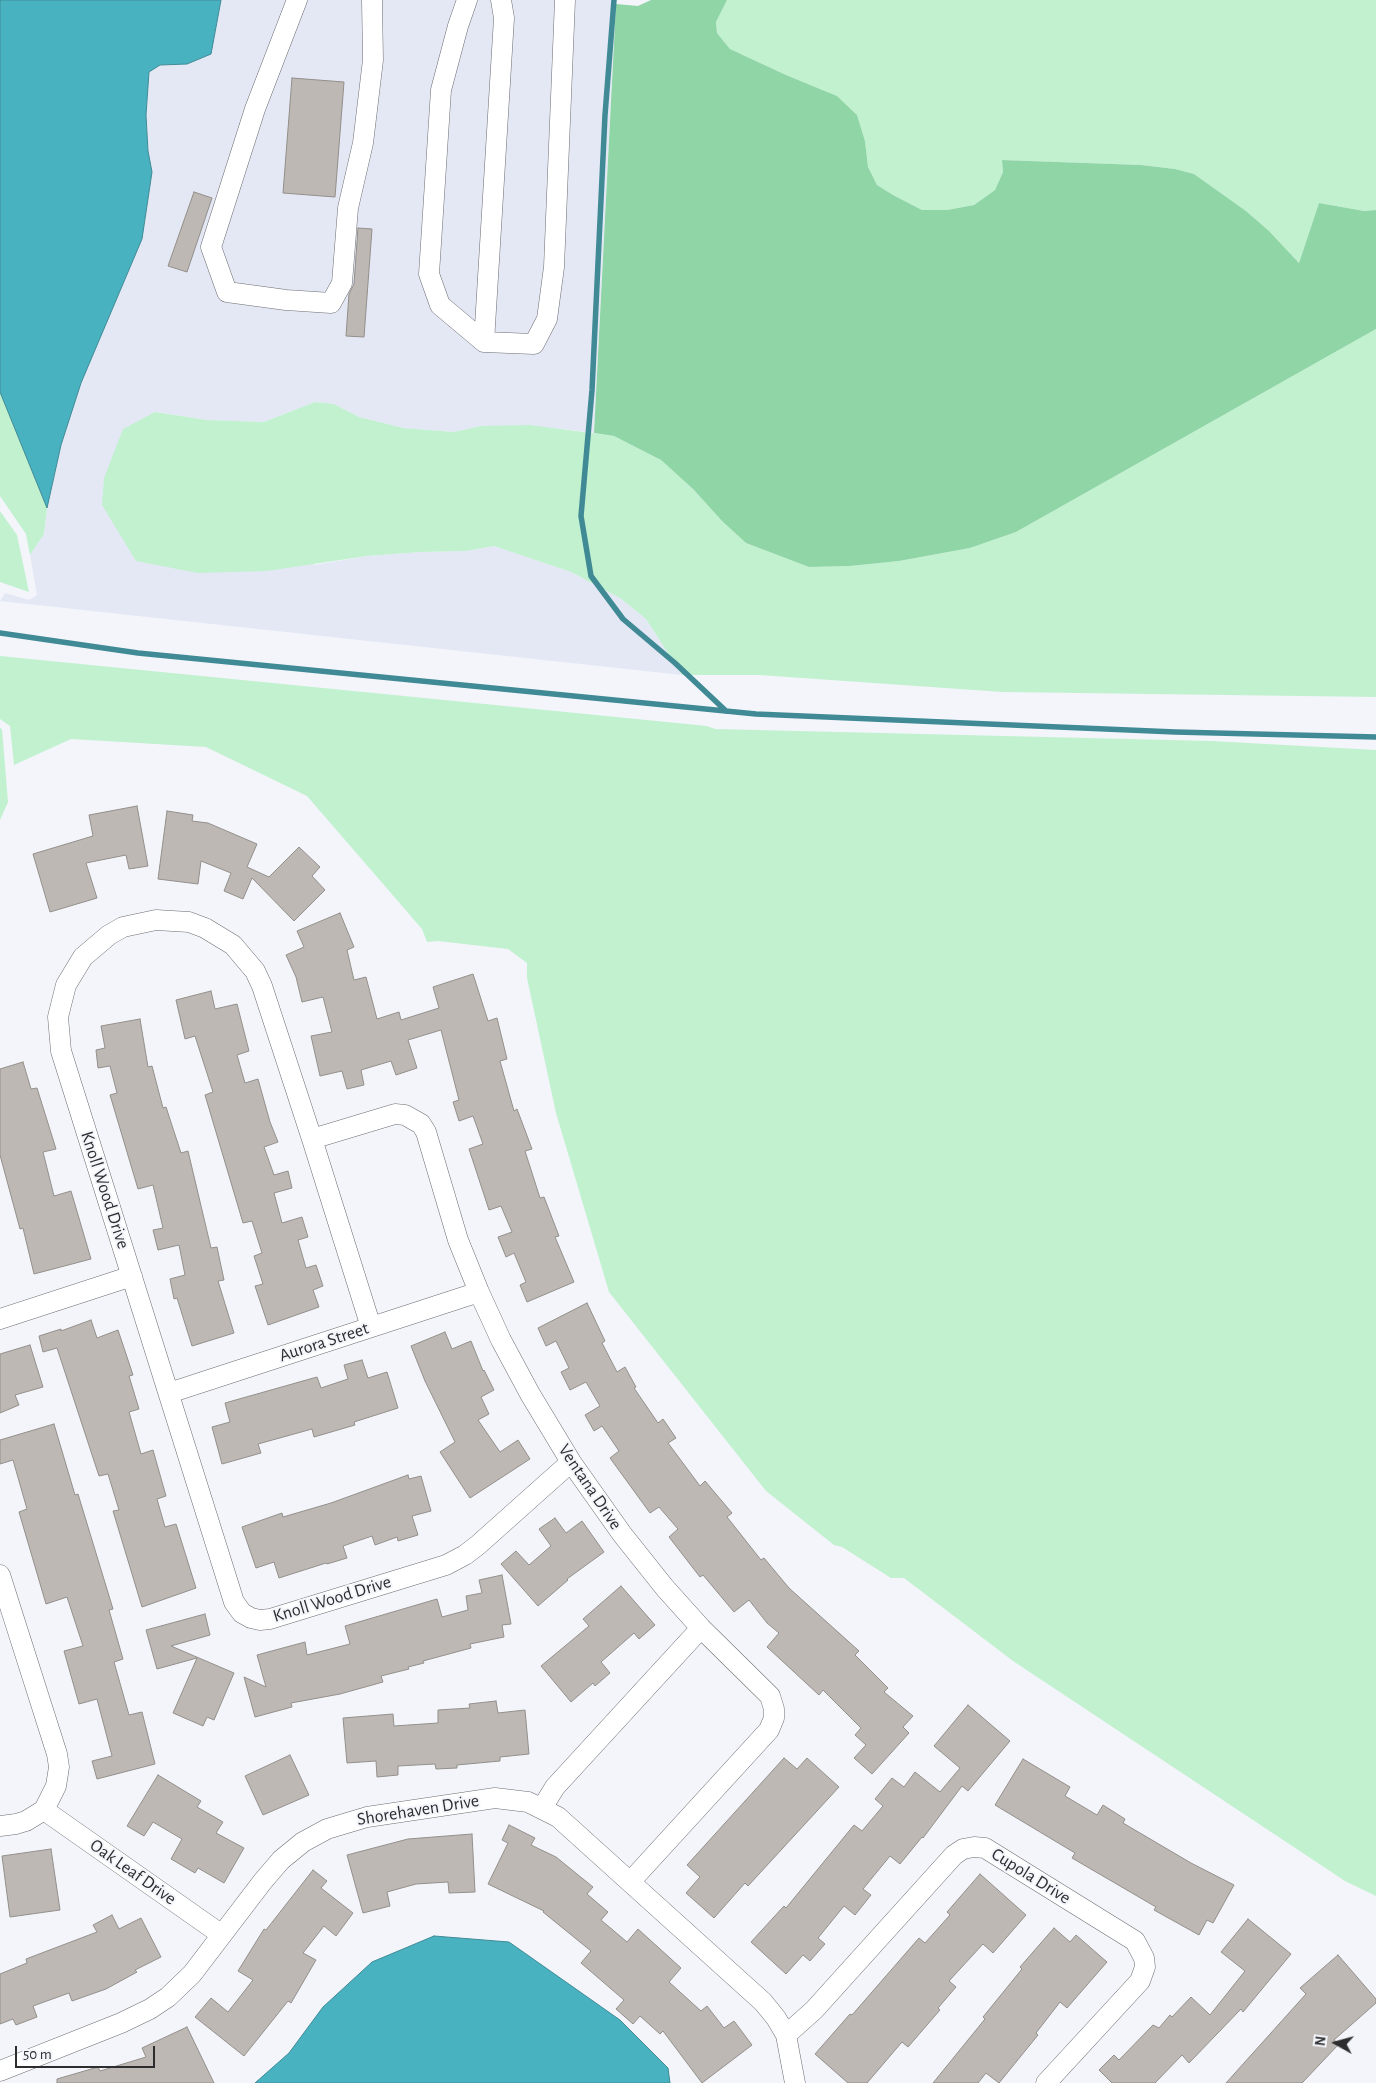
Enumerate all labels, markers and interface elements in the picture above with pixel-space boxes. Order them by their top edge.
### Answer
street label: Knoll Wood Drive [76,1128,134,1252]
street label: Aurora Street [277,1317,371,1367]
street label: Ventana Drive [553,1440,627,1534]
street label: Knoll Wood Drive [270,1571,394,1627]
street label: Shorehaven Drive [355,1790,481,1830]
street label: Oak Leaf Drive [86,1834,180,1910]
street label: Cupola Drive [987,1843,1075,1909]
north arrow [1311,2018,1361,2068]
text: N [1314,2035,1329,2047]
scale bar [18,2036,158,2068]
text: 50 m [23,2047,52,2062]

